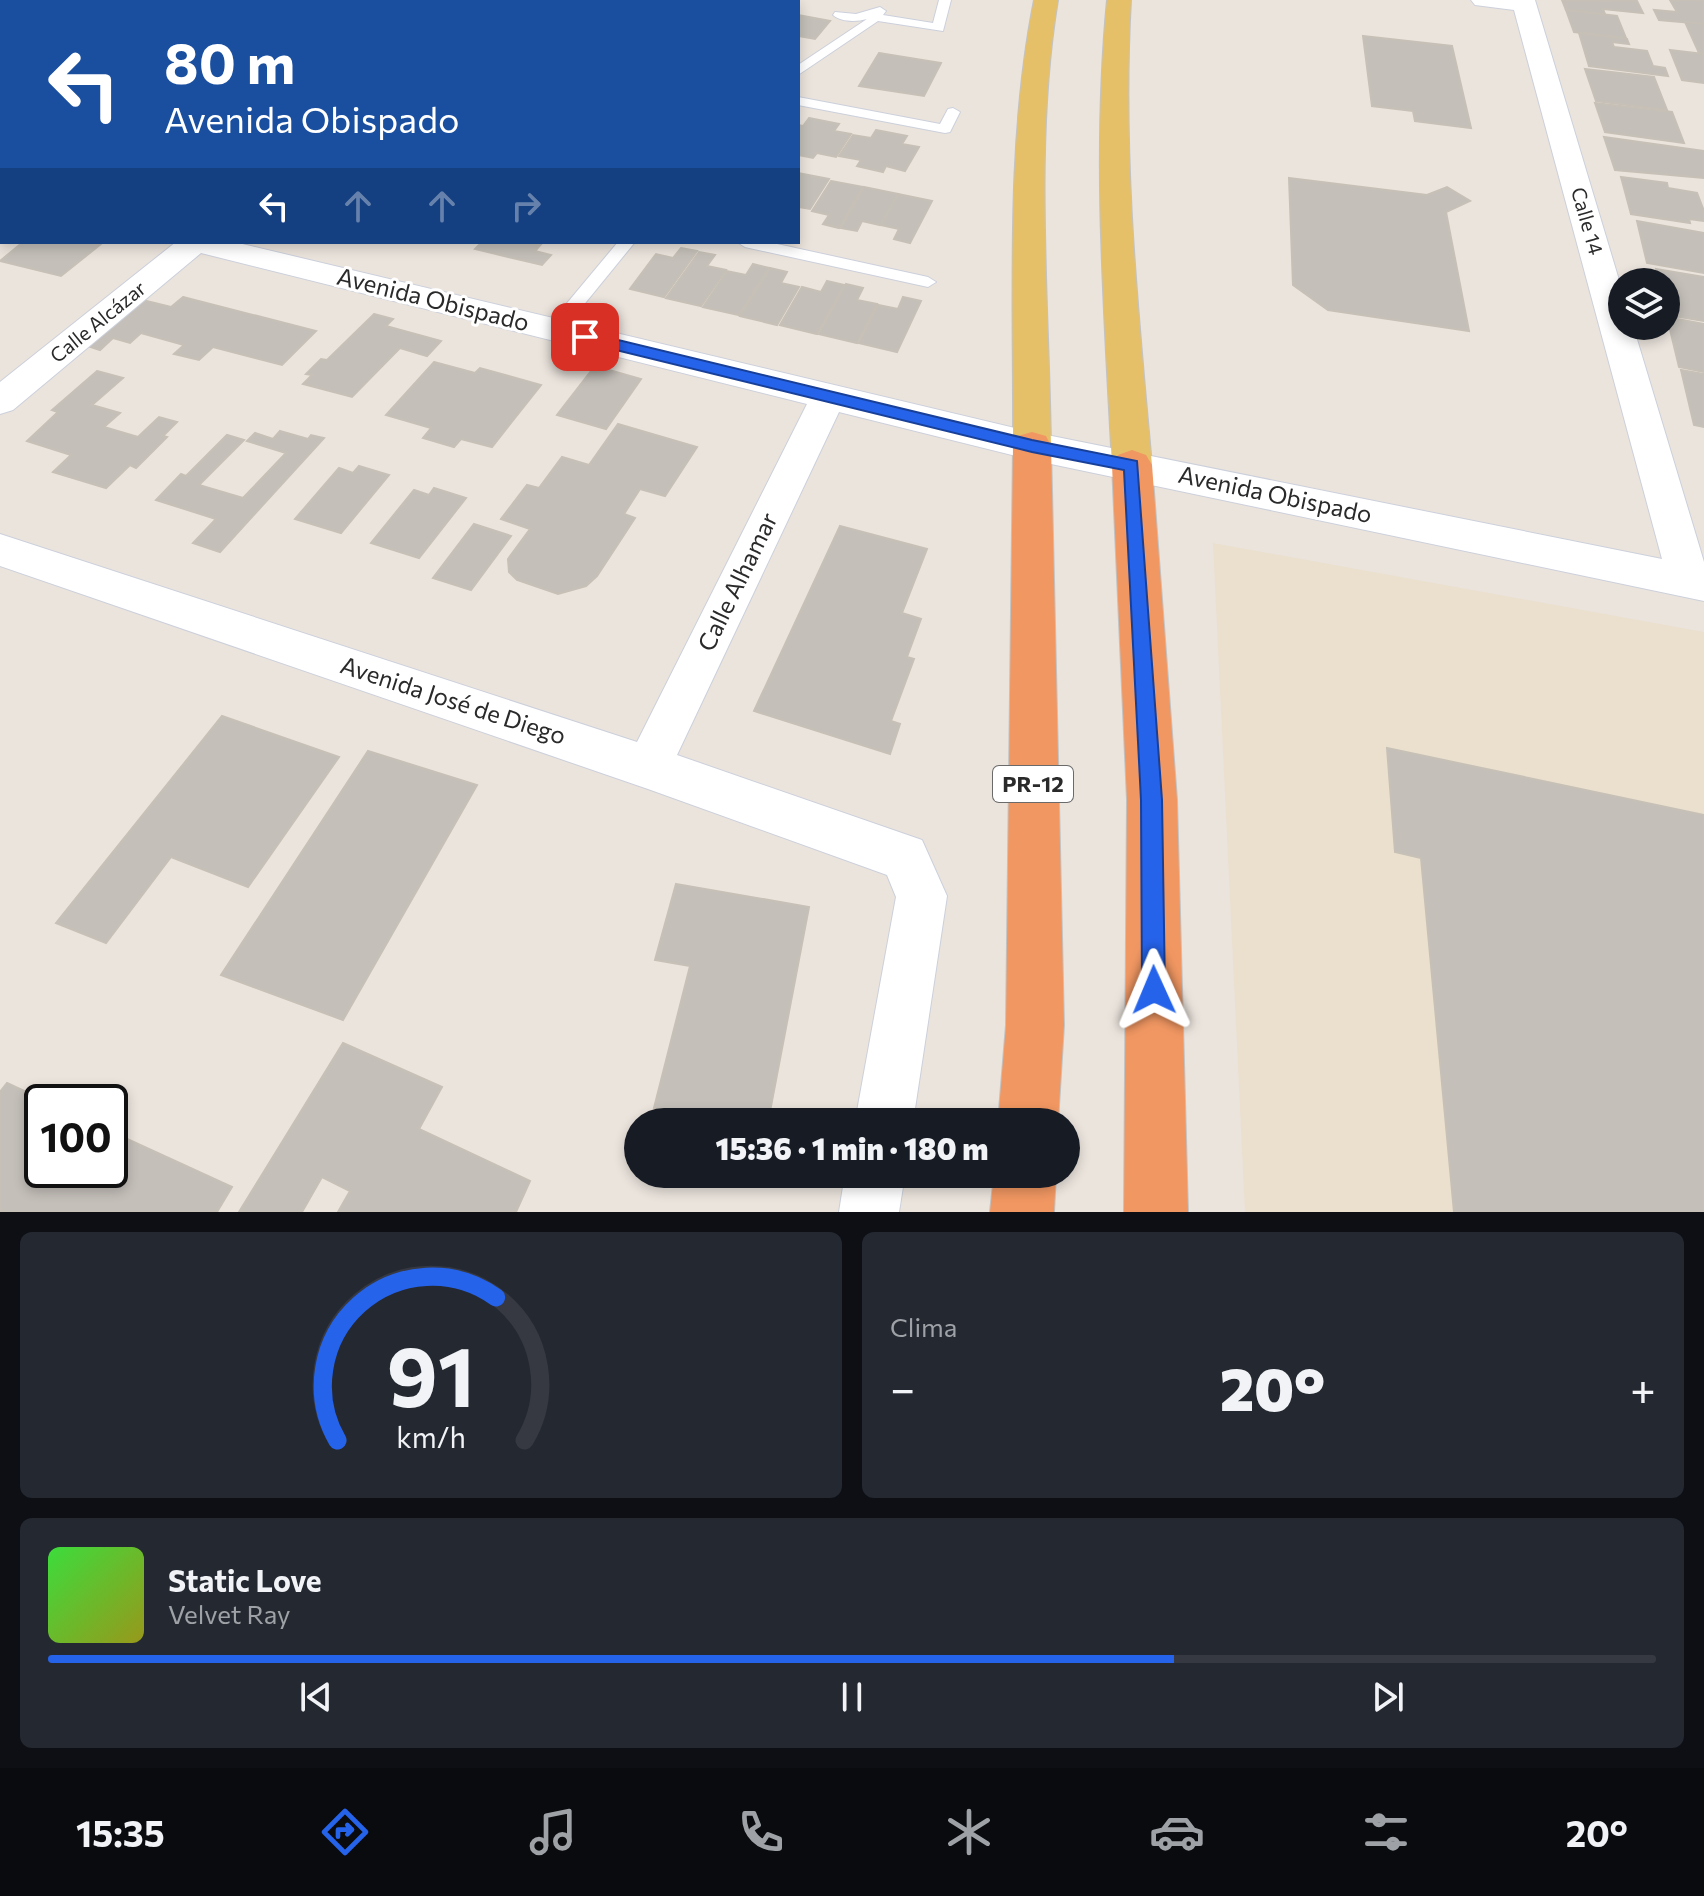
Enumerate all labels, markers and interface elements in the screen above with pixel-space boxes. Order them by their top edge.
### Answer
text: 80 m [164,27,295,96]
icon: left [32,32,136,136]
text: Avenida Obispado [164,96,459,140]
icon: left [252,184,296,228]
icon: ahead [336,184,380,228]
icon: ahead [420,184,464,228]
icon: right [504,184,548,228]
street label: Calle 14 [1567,184,1609,257]
street label: Avenida Obispado [334,261,532,336]
map controls [1608,268,1680,340]
button: layers [1608,268,1680,340]
street label: Calle Alcázar [45,275,150,367]
pin [551,303,619,371]
icon: arrive [563,315,607,359]
street label: Avenida Obispado [1176,459,1375,528]
street label: Calle Alhamar [691,507,783,655]
street label: Avenida José de Diego [337,649,570,750]
road number: PR-12 [993,766,1073,802]
position arrow [1112,948,1196,1032]
speed limit sign: 100 [24,1084,128,1188]
text: 15:36 · 1 min · 180 m [716,1129,988,1166]
text: Clima [890,1311,957,1342]
text: 91 [387,1322,475,1424]
text: 20° [1220,1350,1325,1423]
text: − [890,1360,915,1414]
text: + [1630,1360,1656,1414]
text: km/h [396,1419,466,1454]
text: Static Love [168,1561,322,1598]
text: Velvet Ray [168,1598,291,1629]
icon: previous [294,1675,338,1719]
icon: pause [830,1675,874,1719]
icon: next [1366,1675,1410,1719]
icon: directions [317,1804,373,1860]
icon: music [525,1804,581,1860]
icon: phone [733,1804,789,1860]
icon: climate [941,1804,997,1860]
icon: car [1149,1804,1205,1860]
icon: filters [1358,1804,1414,1860]
text: 15:35 [76,1810,165,1854]
text: 20° [1566,1810,1628,1854]

